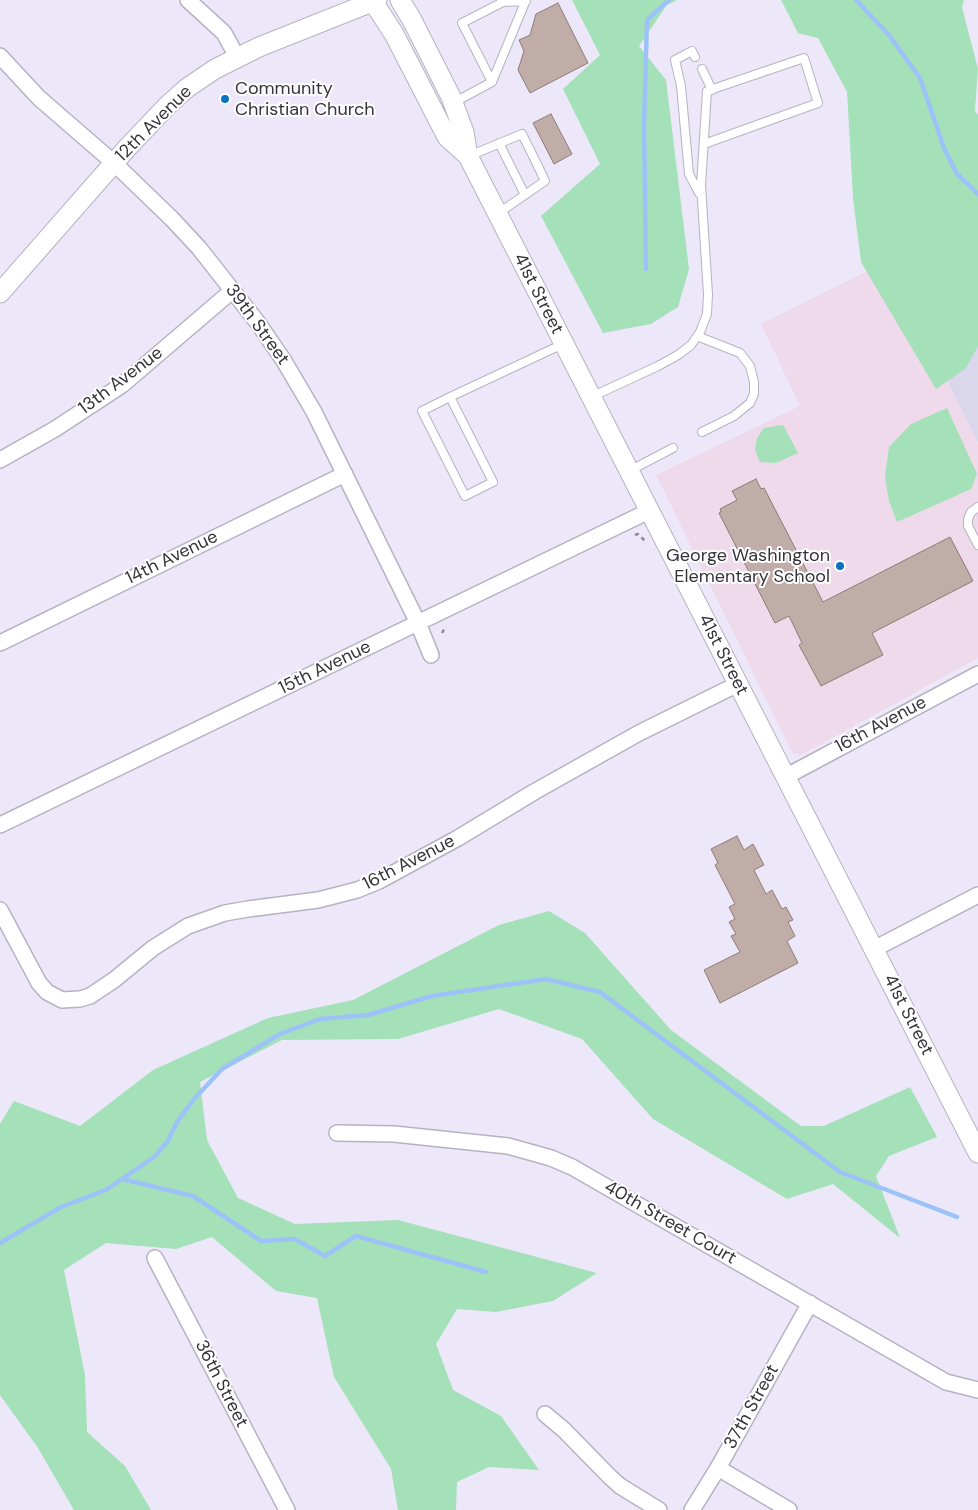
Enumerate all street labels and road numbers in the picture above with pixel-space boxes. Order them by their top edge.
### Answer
street label: 12th Avenue [111,81,197,167]
street label: 41st Street [508,250,568,338]
street label: 39th Street [220,280,294,370]
street label: 13th Avenue [75,342,167,420]
street label: 14th Avenue [122,526,222,590]
street label: 41st Street [693,611,753,699]
street label: 15th Avenue [275,636,375,700]
street label: 16th Avenue [832,692,930,758]
street label: 16th Avenue [359,831,459,895]
street label: 41st Street [878,971,938,1059]
street label: 40th Street Court [600,1176,740,1270]
street label: 36th Street [190,1337,252,1431]
street label: 37th Street [720,1361,784,1453]

